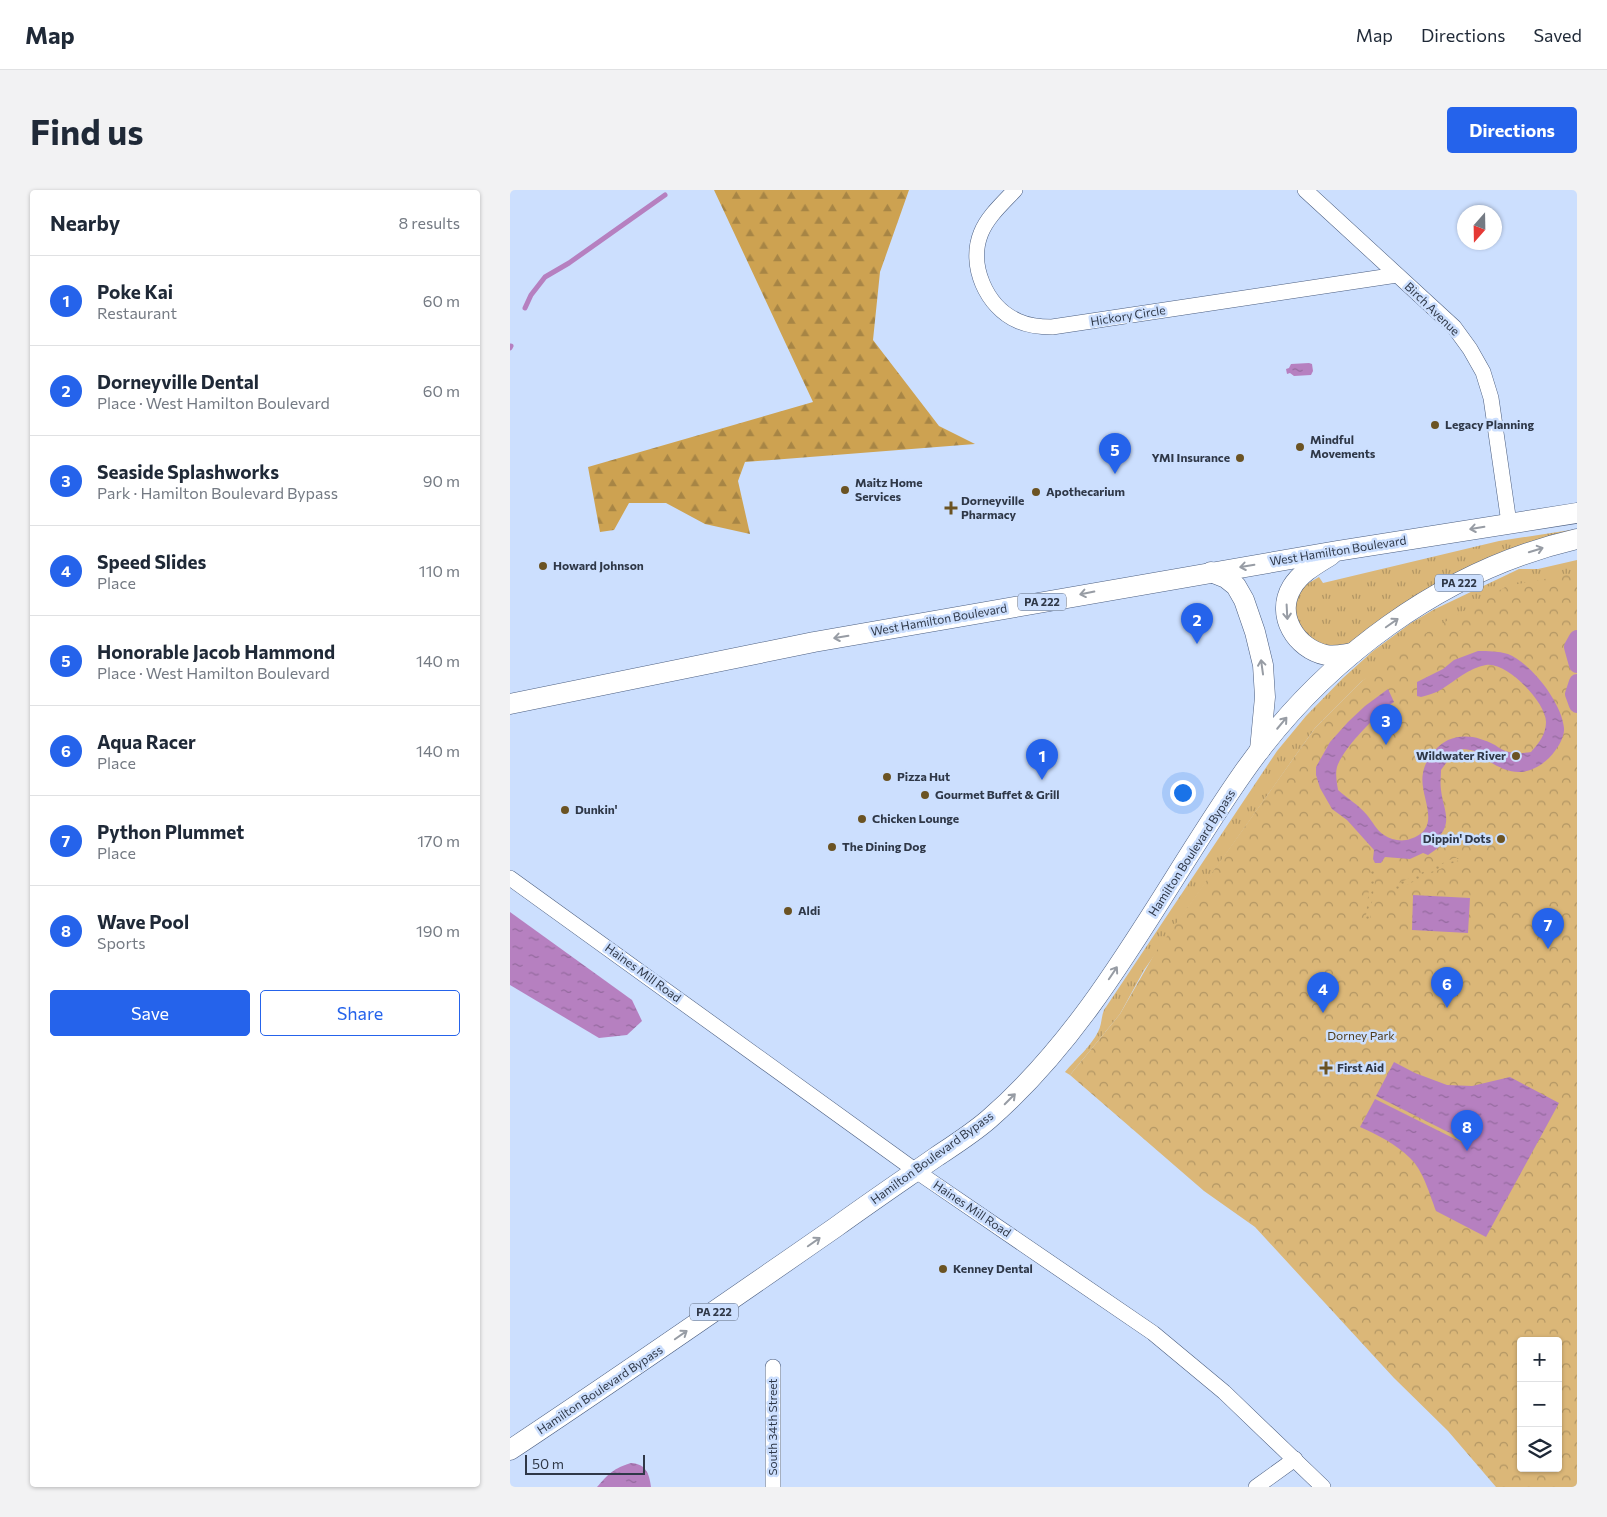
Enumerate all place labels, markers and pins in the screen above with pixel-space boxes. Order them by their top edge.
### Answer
place label: Legacy Planning [1445,417,1534,431]
marker: Legacy Planning [1429,419,1441,431]
place label: Mindful Movements [1310,432,1376,460]
pin: 5 [1099,433,1131,474]
marker: Mindful Movements [1294,441,1306,453]
place label: YMI Insurance [1152,450,1230,464]
marker: YMI Insurance [1234,452,1246,464]
place label: Maitz Home Services [855,475,923,503]
marker: Maitz Home Services [839,484,851,496]
place label: Apothecarium [1046,484,1125,498]
marker: Apothecarium [1030,486,1042,498]
place label: Dorneyville Pharmacy [961,493,1024,521]
marker: Dorneyville Pharmacy [945,502,957,514]
place label: Howard Johnson [553,558,644,573]
marker: Howard Johnson [537,560,549,572]
pin: 2 [1181,603,1213,644]
pin: 3 [1370,704,1402,745]
pin: 1 [1026,739,1058,780]
place label: Wildwater River [1416,748,1506,762]
marker: Wildwater River [1510,750,1522,762]
place label: Pizza Hut [897,769,950,783]
marker: Pizza Hut [881,771,893,783]
place label: Gourmet Buffet & Grill [935,787,1060,801]
marker: Gourmet Buffet & Grill [919,789,931,801]
place label: Dunkin' [575,802,618,816]
marker: Dunkin' [559,804,571,816]
place label: Chicken Lounge [872,811,959,825]
marker: Chicken Lounge [856,813,868,825]
place label: Dippin' Dots [1423,831,1491,845]
marker: Dippin' Dots [1495,833,1507,845]
place label: The Dining Dog [842,839,927,853]
marker: The Dining Dog [826,841,838,853]
place label: Aldi [798,903,820,917]
marker: Aldi [782,905,794,917]
pin: 7 [1532,908,1564,949]
pin: 6 [1431,967,1463,1008]
pin: 4 [1307,972,1339,1013]
place label: First Aid [1337,1060,1384,1074]
marker: First Aid [1319,1061,1333,1075]
pin: 8 [1451,1110,1483,1151]
place label: Kenney Dental [953,1261,1033,1275]
marker: Kenney Dental [937,1263,949,1275]

